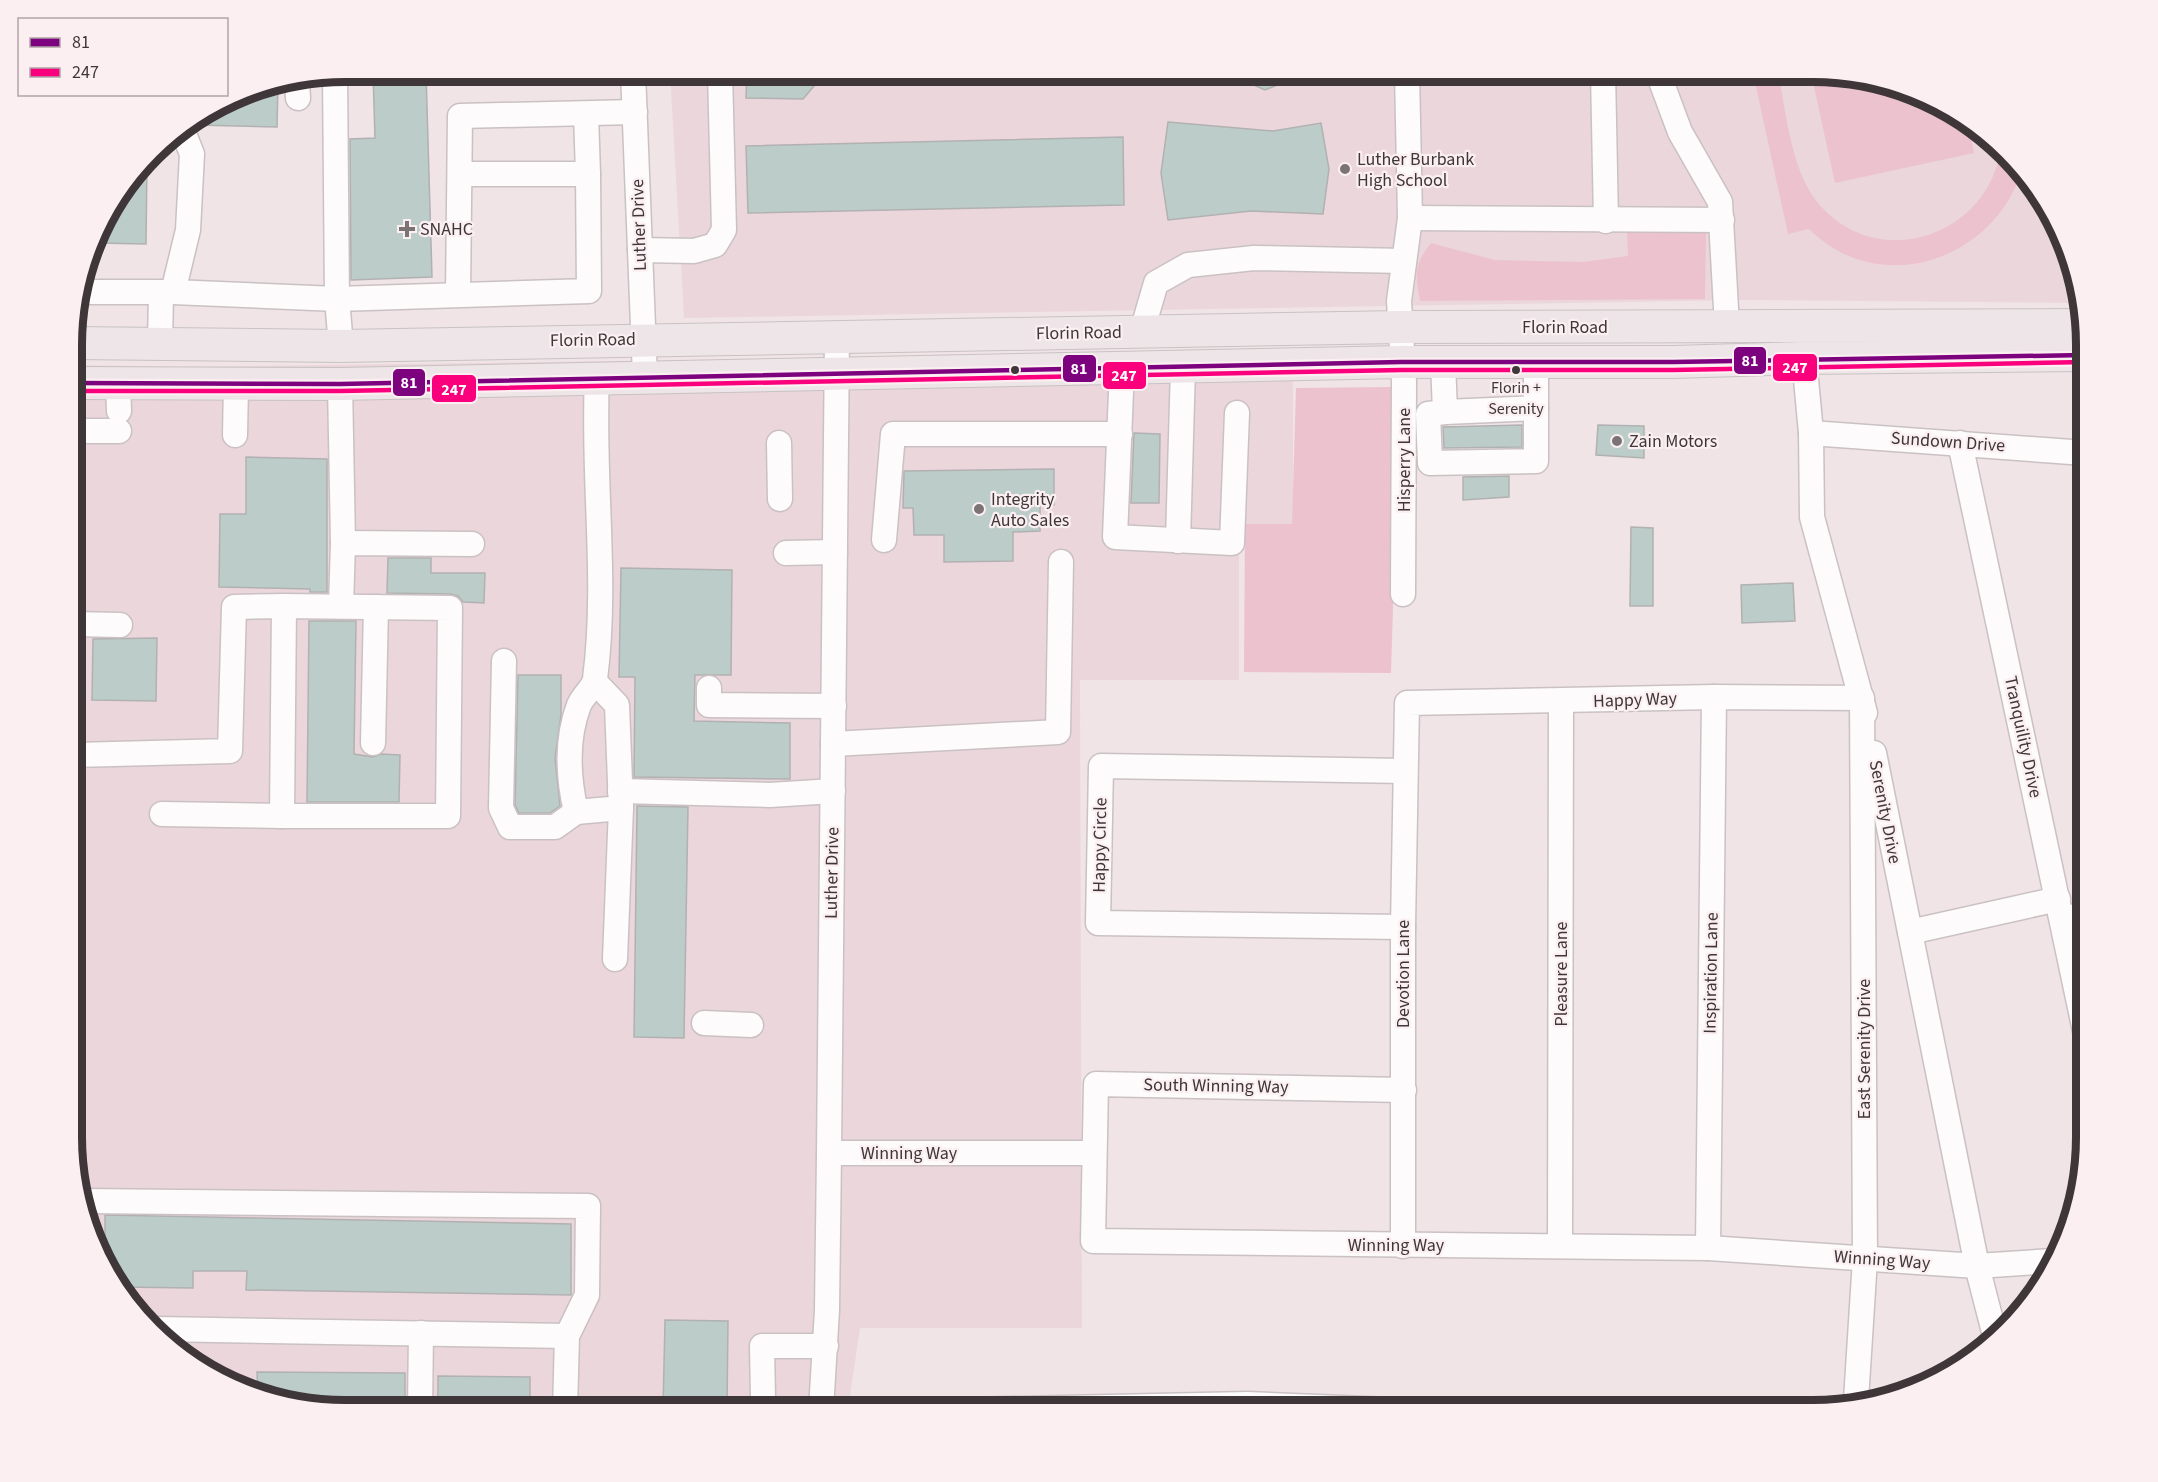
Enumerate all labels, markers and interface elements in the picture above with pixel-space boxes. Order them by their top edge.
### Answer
legend [18,18,228,96]
text: 81 [72,30,90,55]
text: 247 [72,60,99,85]
place label: Luther Burbank High School [1357,147,1474,193]
marker: Luther Burbank High School [1338,162,1352,176]
street label: Luther Drive [625,179,653,271]
place label: SNAHC [420,217,473,242]
marker: SNAHC [398,220,416,238]
street label: Florin Road [1522,315,1608,340]
street label: Florin Road [1036,320,1122,346]
street label: Florin Road [550,327,636,353]
line badge: 81 [1733,346,1767,375]
text: 81 [1742,350,1758,372]
line badge: 247 [1772,353,1818,382]
line badge: 81 [1062,354,1097,383]
text: 247 [1782,357,1808,379]
text: 81 [1071,358,1087,380]
line badge: 247 [1102,361,1147,390]
unlabelled marker [1009,364,1021,376]
marker: Florin + Serenity [1510,364,1522,376]
text: 247 [1111,365,1137,387]
line badge: 81 [392,368,426,397]
text: 81 [401,372,417,394]
line badge: 247 [431,374,477,403]
place label: Florin + Serenity [1488,377,1544,420]
text: 247 [441,379,467,401]
street label: Hisperry Lane [1392,408,1417,512]
street label: Sundown Drive [1890,426,2006,458]
place label: Zain Motors [1629,429,1717,454]
marker: Zain Motors [1610,434,1624,448]
place label: Integrity Auto Sales [991,487,1069,533]
marker: Integrity Auto Sales [972,502,986,516]
street label: Tranquility Drive [1998,674,2048,800]
street label: Happy Way [1593,686,1678,714]
street label: Serenity Drive [1863,758,1907,866]
street label: Happy Circle [1087,797,1113,893]
street label: Luther Drive [819,827,845,919]
street label: Inspiration Lane [1697,912,1725,1034]
street label: Devotion Lane [1391,920,1416,1028]
street label: Pleasure Lane [1549,921,1574,1027]
street label: East Serenity Drive [1852,979,1877,1119]
street label: South Winning Way [1143,1072,1289,1100]
street label: Winning Way [861,1141,958,1166]
street label: Winning Way [1348,1233,1445,1258]
street label: Winning Way [1833,1244,1932,1276]

